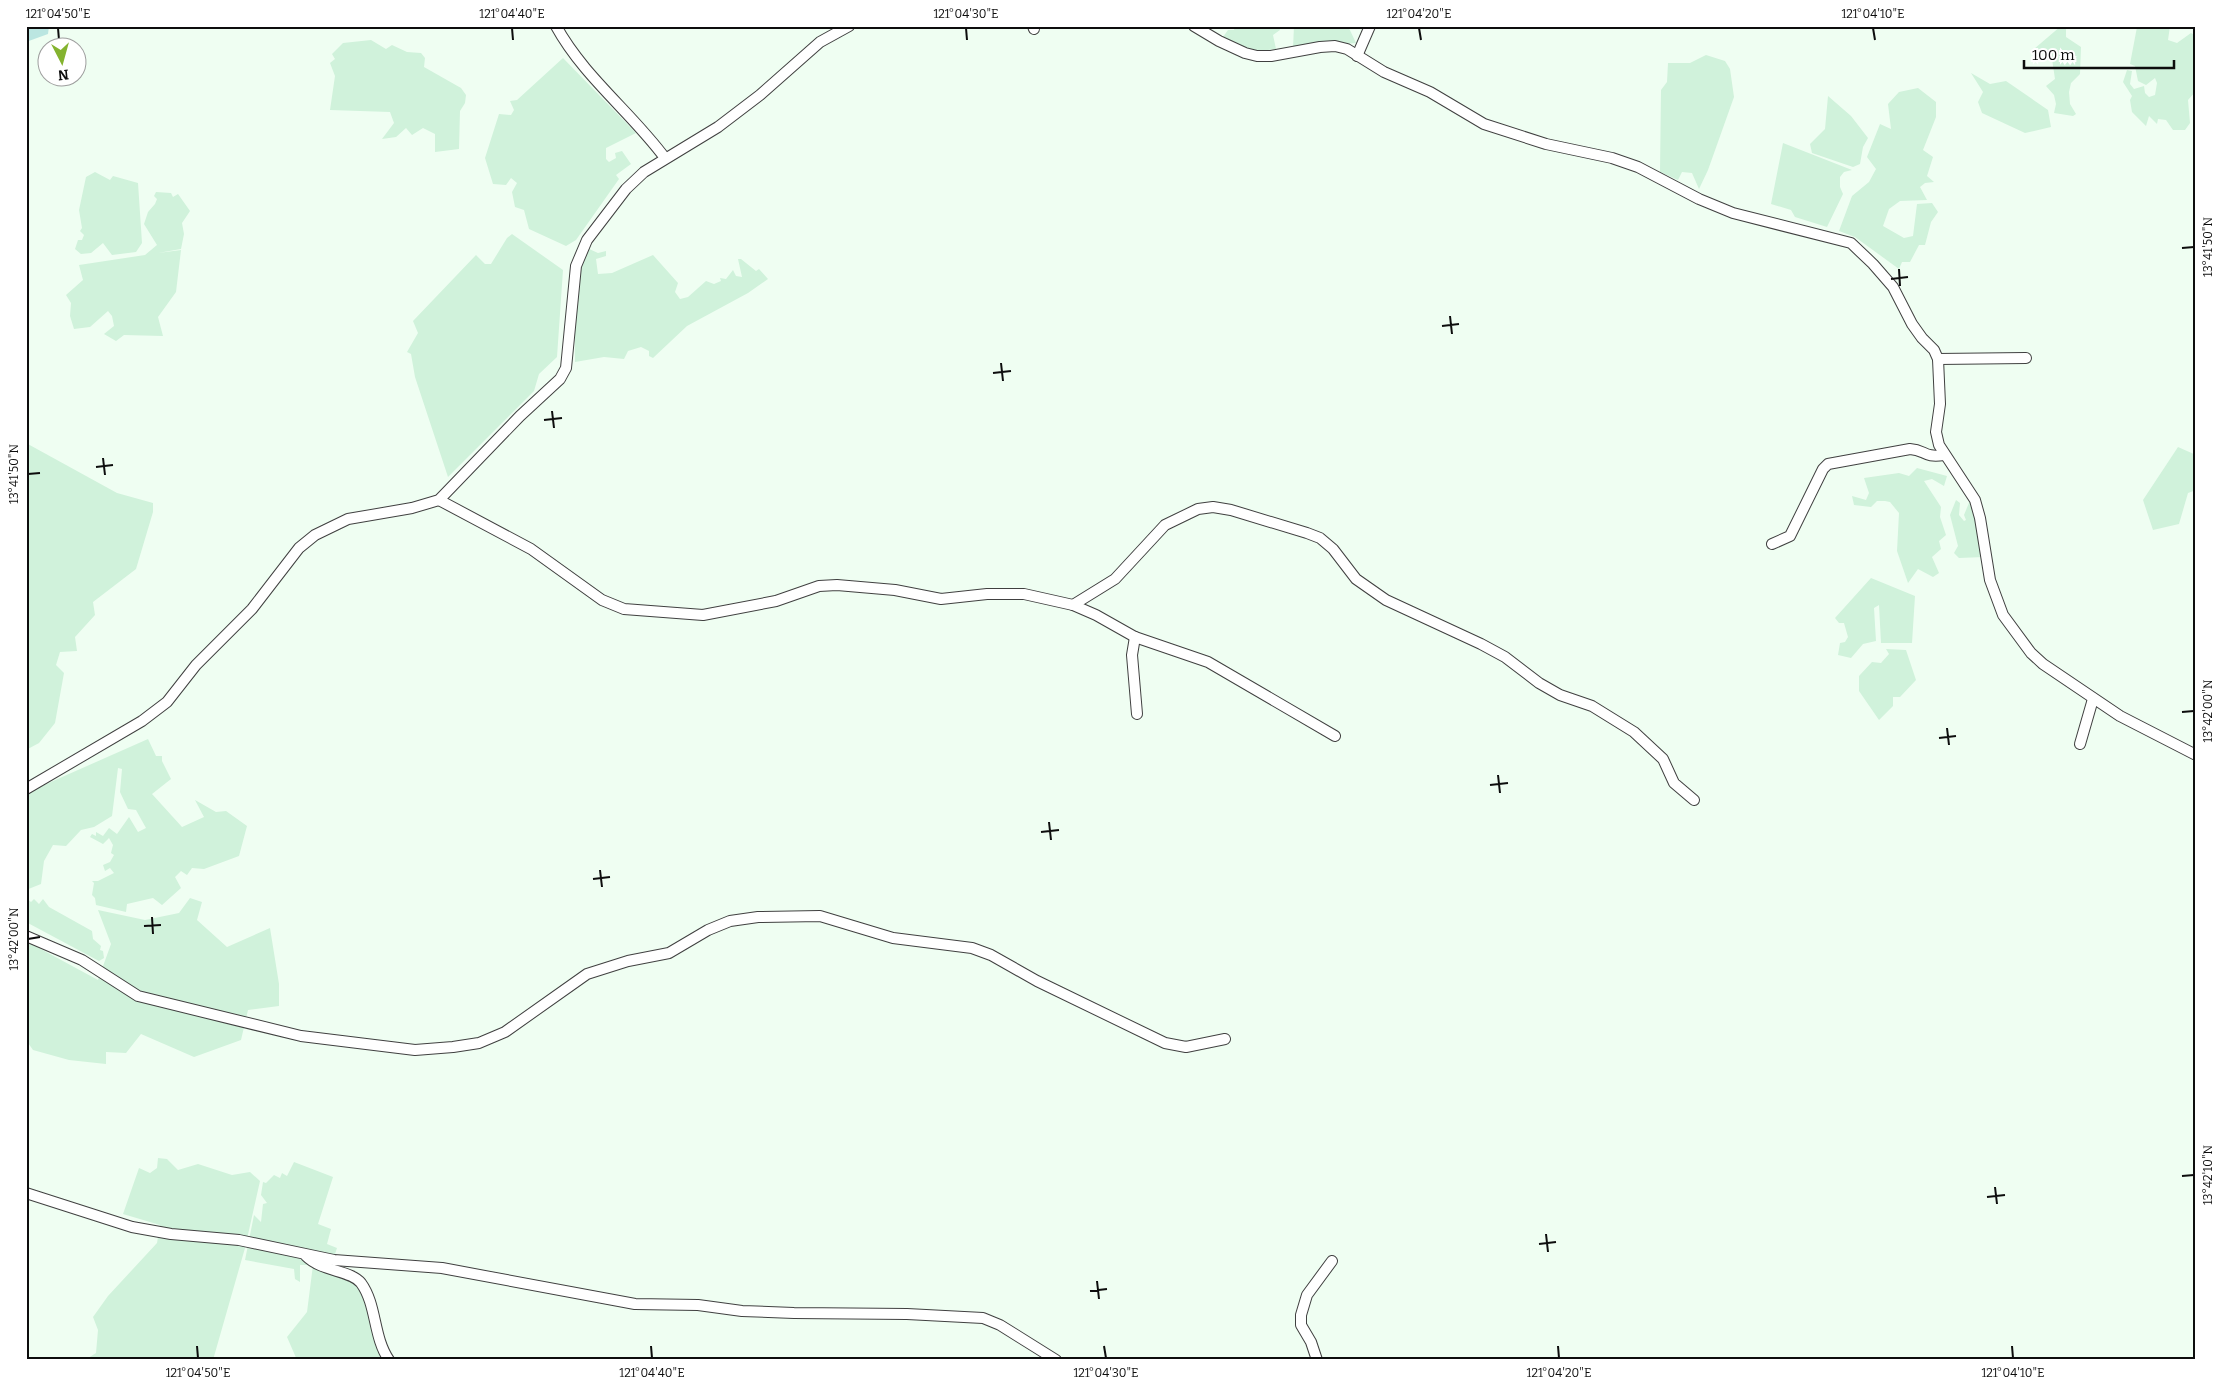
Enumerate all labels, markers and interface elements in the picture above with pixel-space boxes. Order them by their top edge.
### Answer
text: 121°04'50"E [26,7,90,21]
text: 121°04'40"E [479,7,545,21]
text: 121°04'30"E [933,7,999,21]
text: 121°04'20"E [1387,7,1451,21]
text: 121°04'10"E [1841,7,1905,21]
north arrow [38,38,88,88]
scale bar [2024,38,2174,70]
text: 100 m [2032,46,2075,64]
text: N [57,65,70,83]
text: 13°41'50"N [2201,217,2215,277]
text: 13°41'50"N [7,444,21,504]
text: 13°42'00"N [2201,679,2215,742]
text: 13°42'00"N [7,907,21,970]
text: 13°42'10"N [2201,1144,2215,1205]
text: 121°04'50"E [166,1366,230,1380]
text: 121°04'40"E [619,1366,685,1380]
text: 121°04'30"E [1073,1366,1139,1380]
text: 121°04'20"E [1527,1366,1591,1380]
text: 121°04'10"E [1981,1366,2045,1380]

